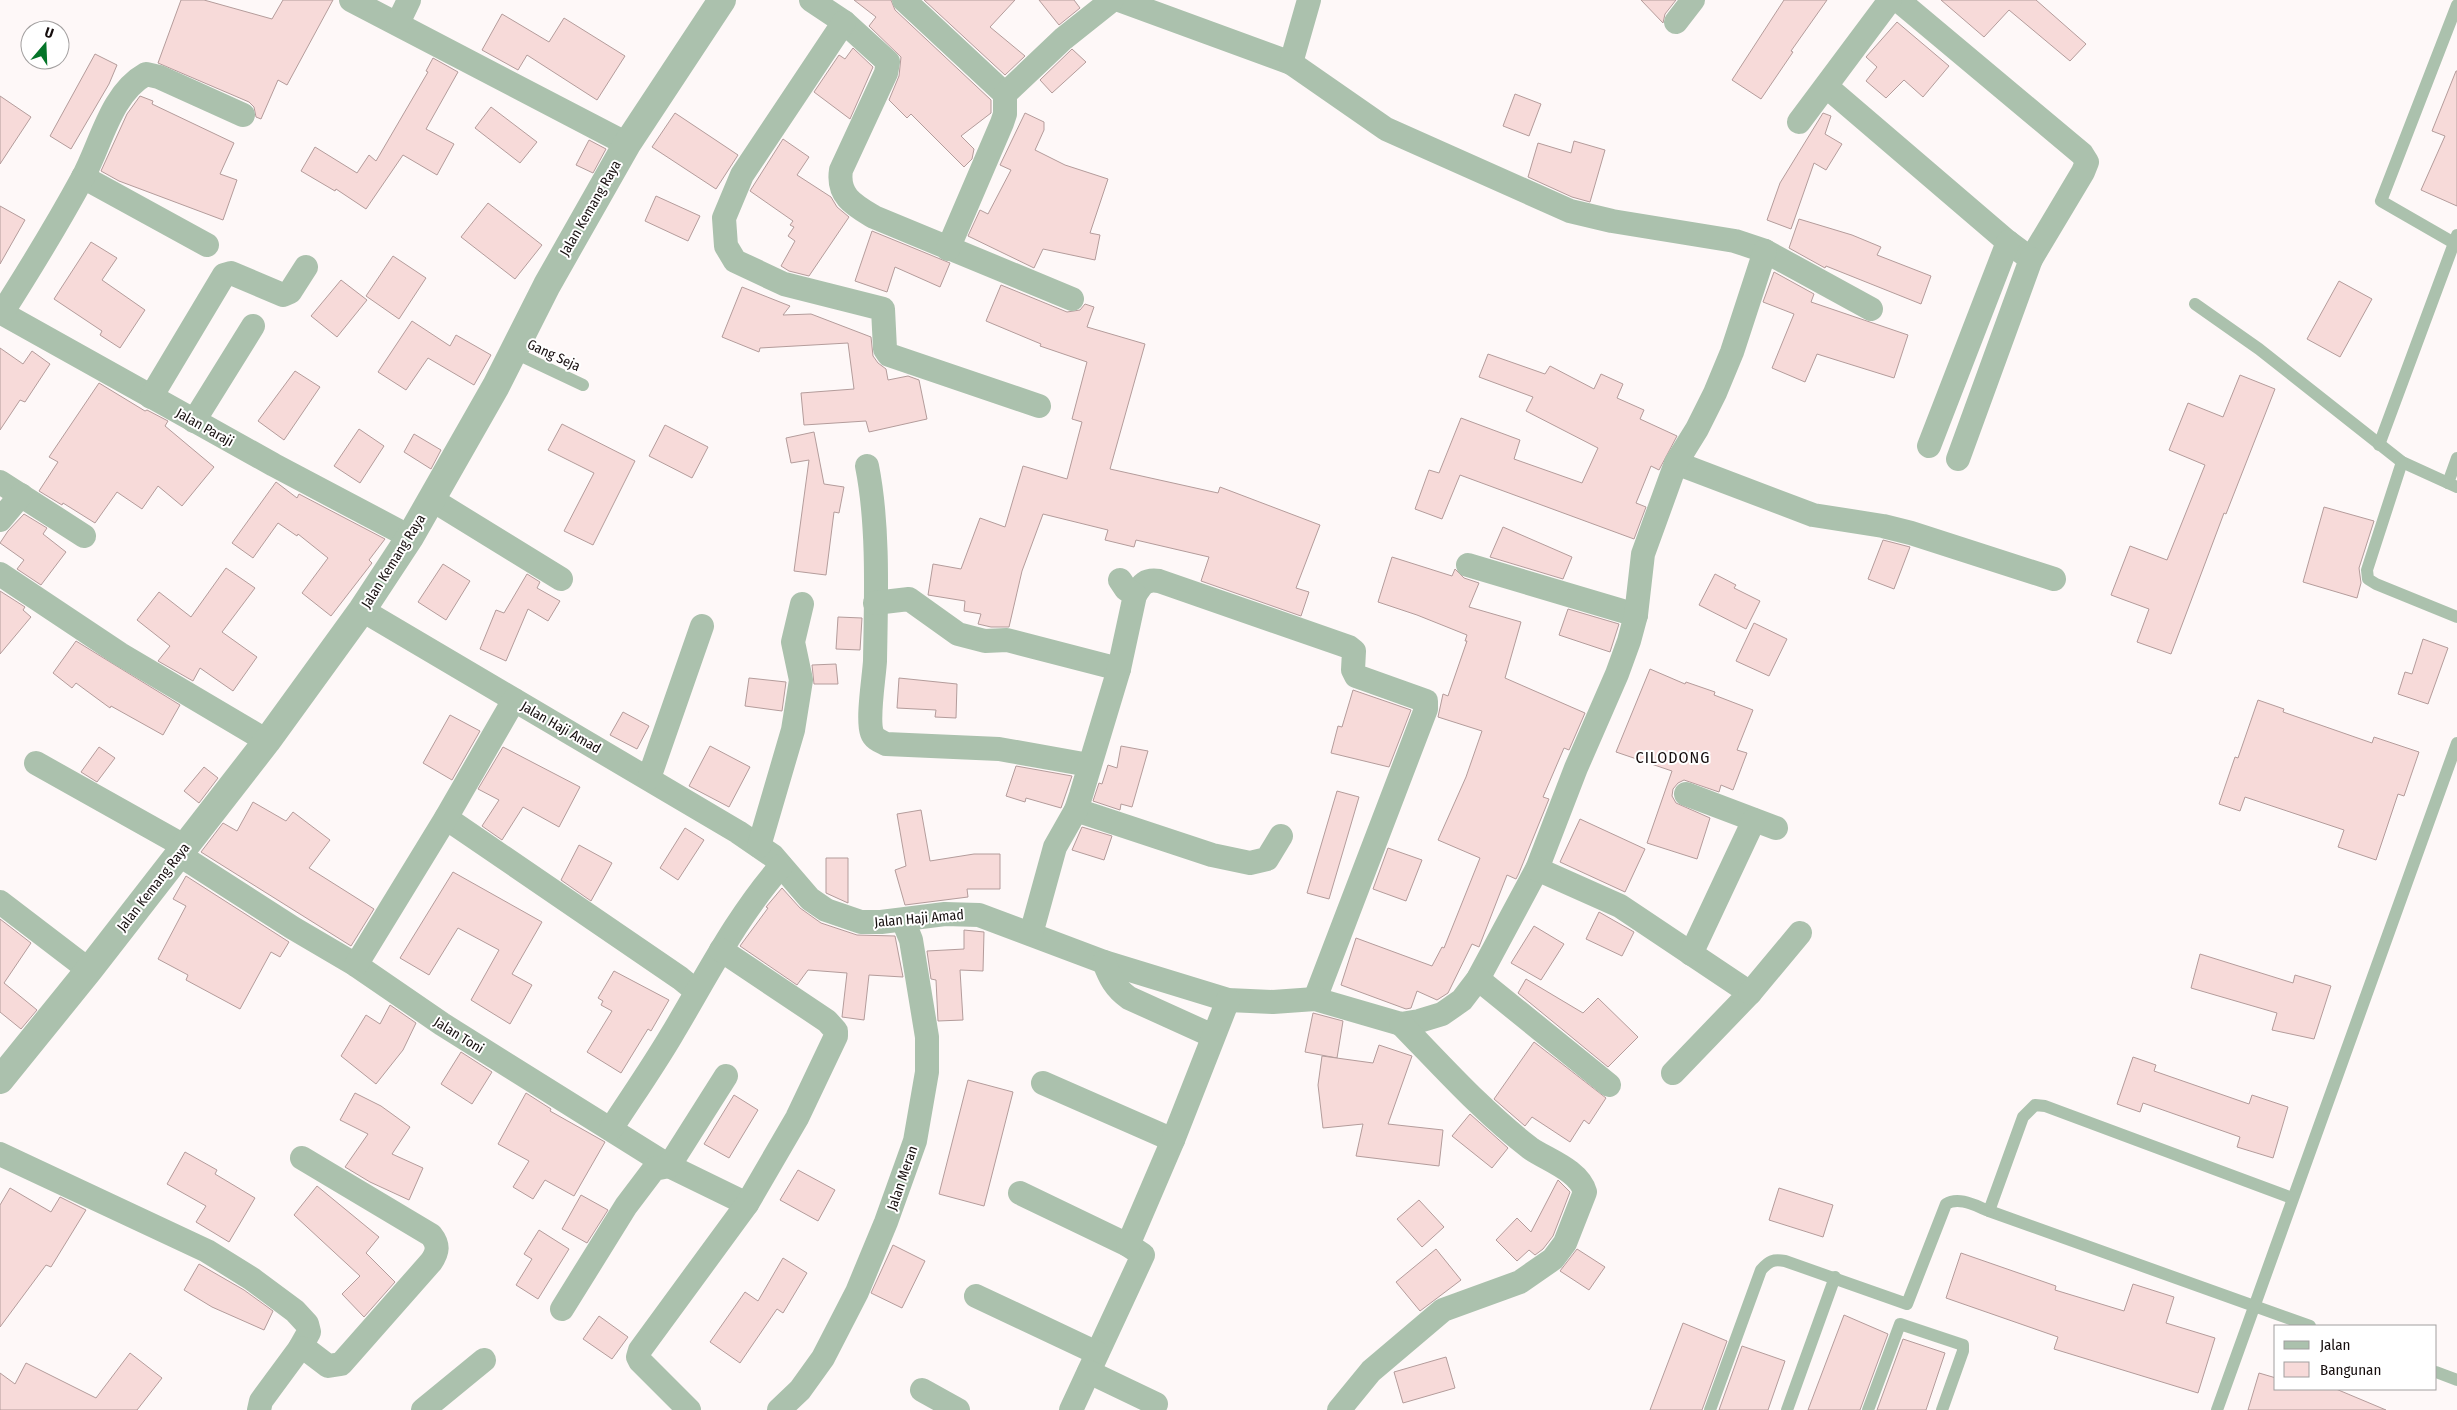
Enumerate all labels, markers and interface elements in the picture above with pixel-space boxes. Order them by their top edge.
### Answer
north arrow [20,20,70,70]
text: U [42,24,56,43]
street label: Jalan Kemang Raya [556,157,625,259]
street label: Gang Seja [525,336,583,375]
street label: Jalan Paraji [173,405,237,450]
street label: Jalan Kemang Raya [358,511,429,611]
street label: Jalan Haji Amad [518,698,604,757]
district label: CILODONG [1636,748,1710,767]
street label: Jalan Kemang Raya [114,840,193,935]
street label: Jalan Haji Amad [874,906,964,931]
street label: Jalan Toni [431,1013,487,1057]
street label: Jalan Meran [883,1144,921,1213]
legend [2274,1325,2437,1390]
text: Jalan [2320,1336,2350,1354]
text: Bangunan [2320,1361,2381,1379]

